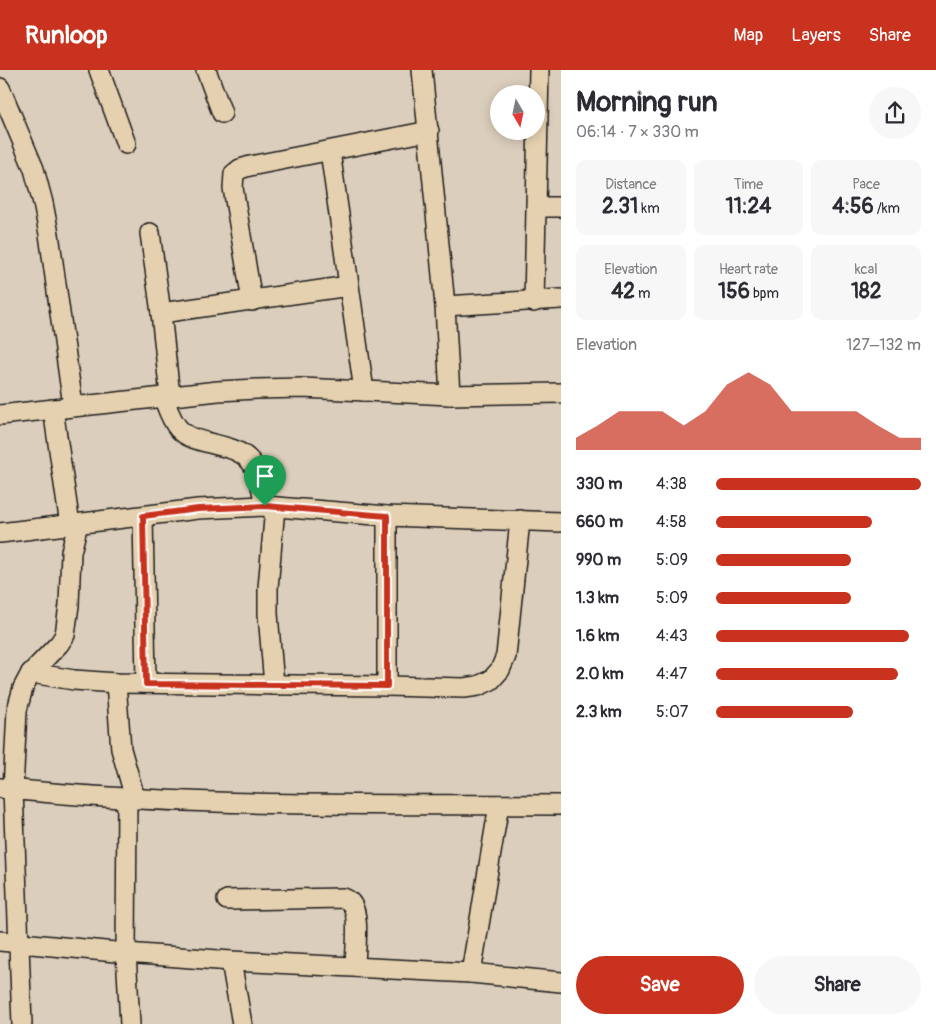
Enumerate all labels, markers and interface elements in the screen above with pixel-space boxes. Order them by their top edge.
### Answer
text: Runloop [25,21,108,50]
text: Map [734,24,763,47]
text: Layers [791,24,841,47]
text: Share [869,24,911,47]
north arrow [490,85,545,140]
map controls [490,85,545,140]
text: Morning run [576,85,718,120]
button: share [869,87,921,139]
text: 06:14 · 7 × 330 m [576,122,699,142]
text: Distance [605,176,656,193]
text: Time [734,176,763,193]
text: Pace [852,176,880,193]
text: 2.31 [602,193,638,220]
text: 11:24 [726,193,771,220]
text: 4:56 [832,193,874,220]
text: km [638,200,660,217]
text: /km [874,200,900,217]
text: Elevation [604,261,658,278]
text: Heart rate [719,261,778,278]
text: kcal [855,261,878,278]
text: 42 [611,278,635,305]
text: 156 [718,278,750,305]
text: 182 [851,278,881,305]
text: m [635,285,651,302]
text: bpm [750,285,779,302]
text: Elevation [576,335,637,355]
text: 127–132 m [846,335,921,355]
pin [244,455,286,506]
icon: arrive [251,462,279,490]
text: 330 m [576,474,622,494]
text: 4:38 [656,474,687,494]
text: 660 m [576,512,623,532]
text: 4:58 [656,512,686,532]
text: 990 m [576,550,621,570]
text: 5:09 [656,550,688,570]
text: 1.3 km [576,588,619,608]
text: 5:09 [656,588,688,608]
text: 1.6 km [576,626,619,646]
text: 4:43 [656,626,688,646]
text: 2.0 km [576,664,624,684]
text: 4:47 [656,664,687,684]
text: 2.3 km [576,702,622,722]
text: 5:07 [656,702,688,722]
button: Save [576,956,744,1014]
button: Share [754,956,921,1014]

